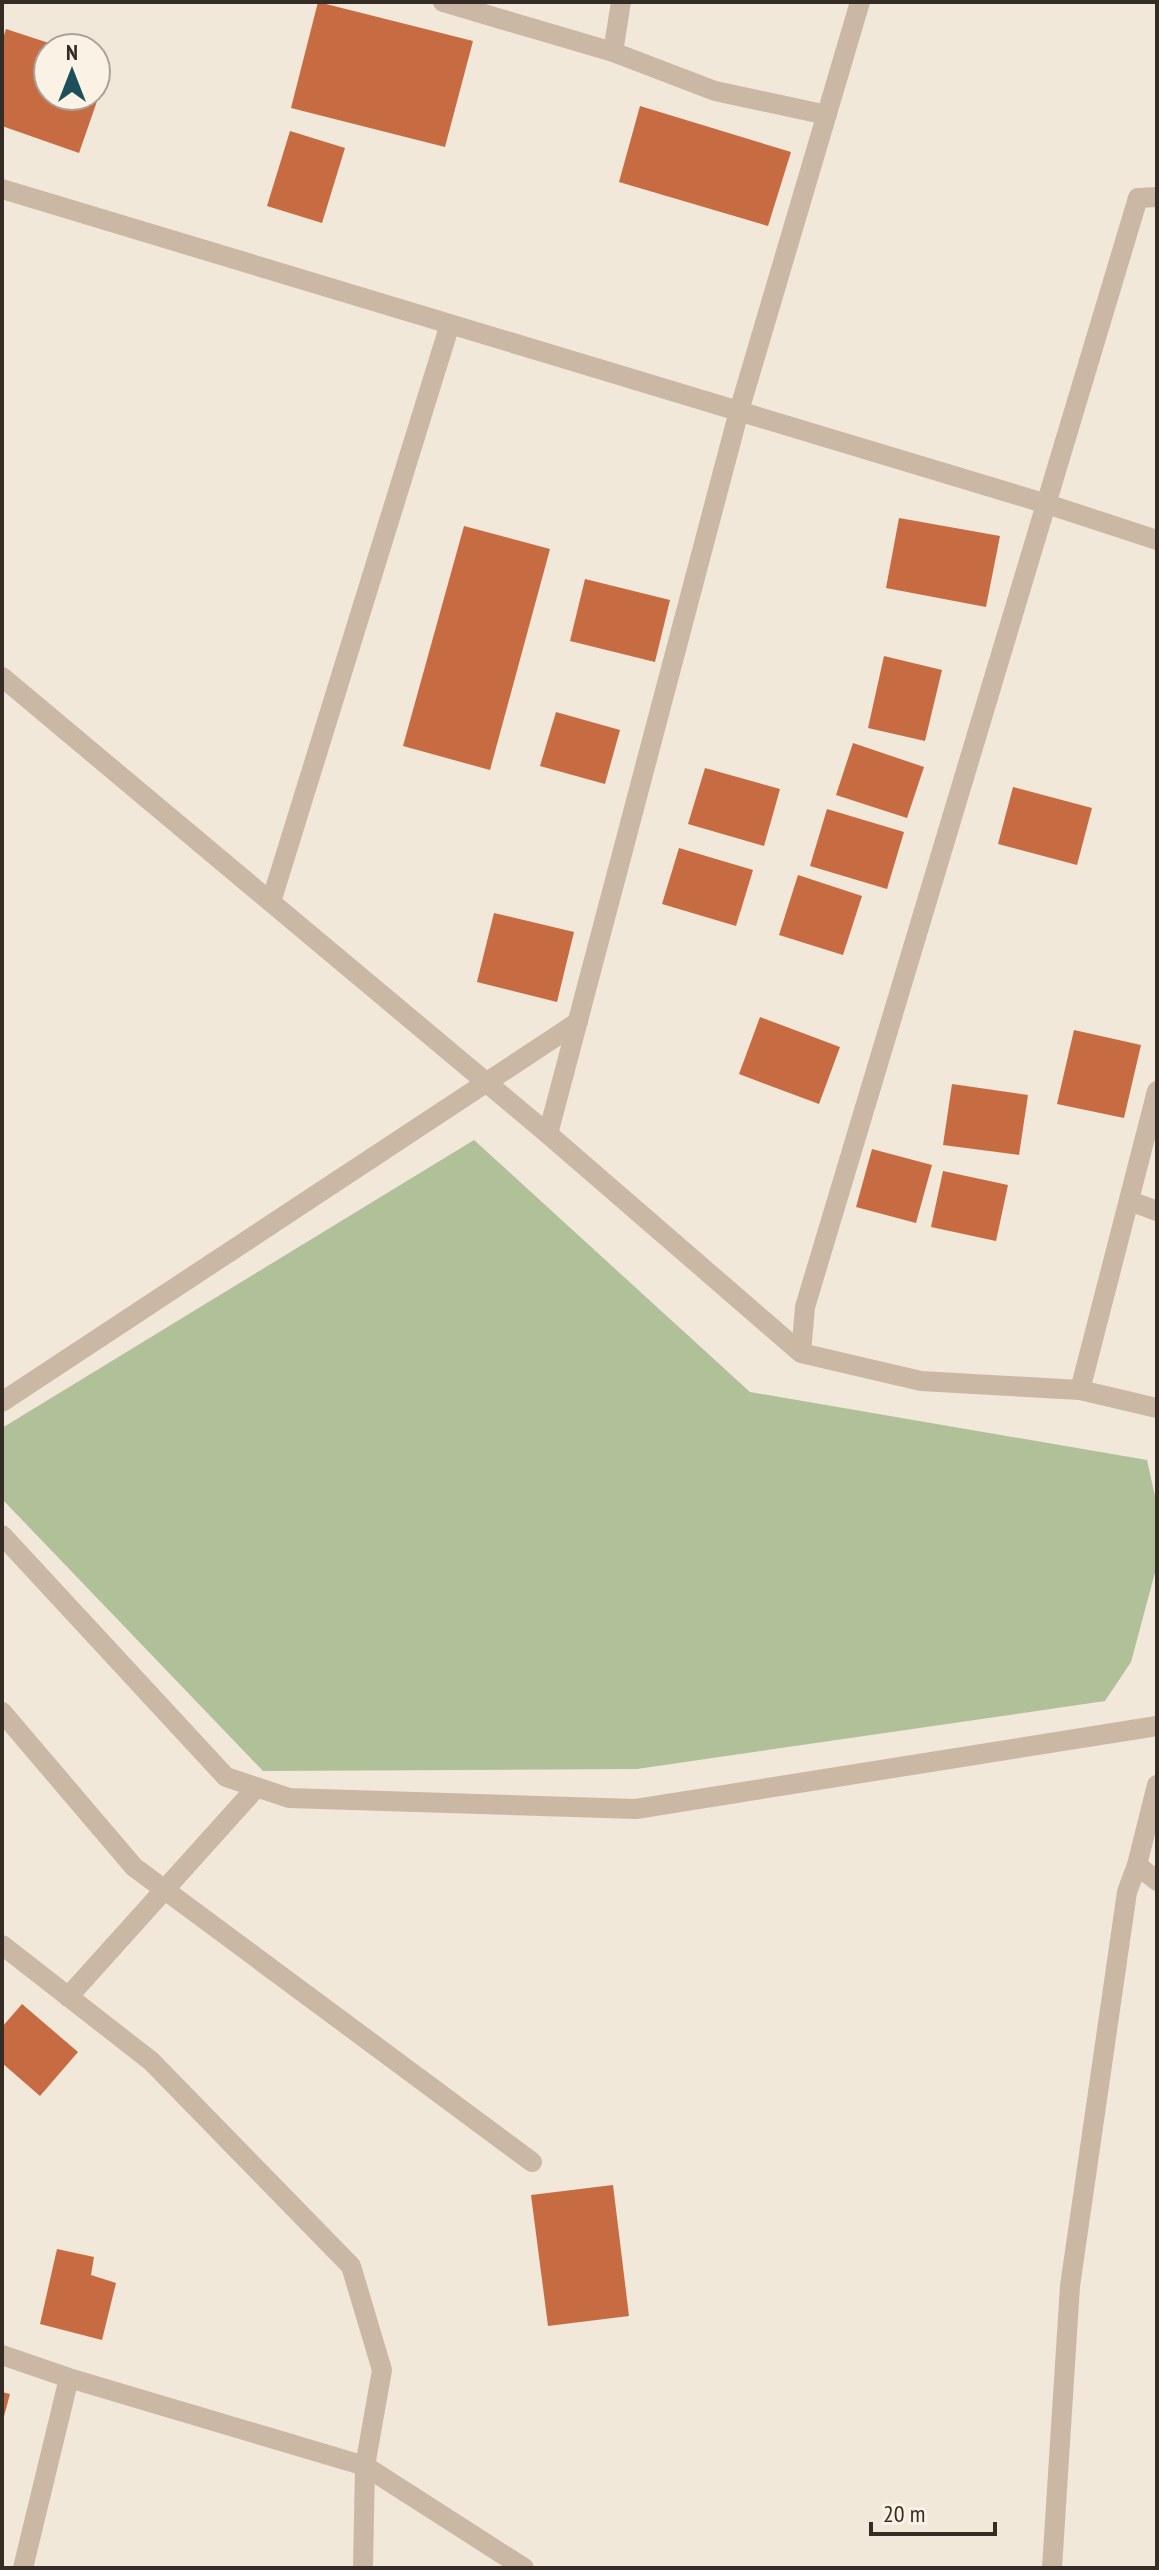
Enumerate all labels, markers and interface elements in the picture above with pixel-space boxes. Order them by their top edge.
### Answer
north arrow [32,32,112,112]
text: N [66,38,78,66]
scale bar [871,2486,995,2536]
text: 20 m [883,2498,925,2529]

